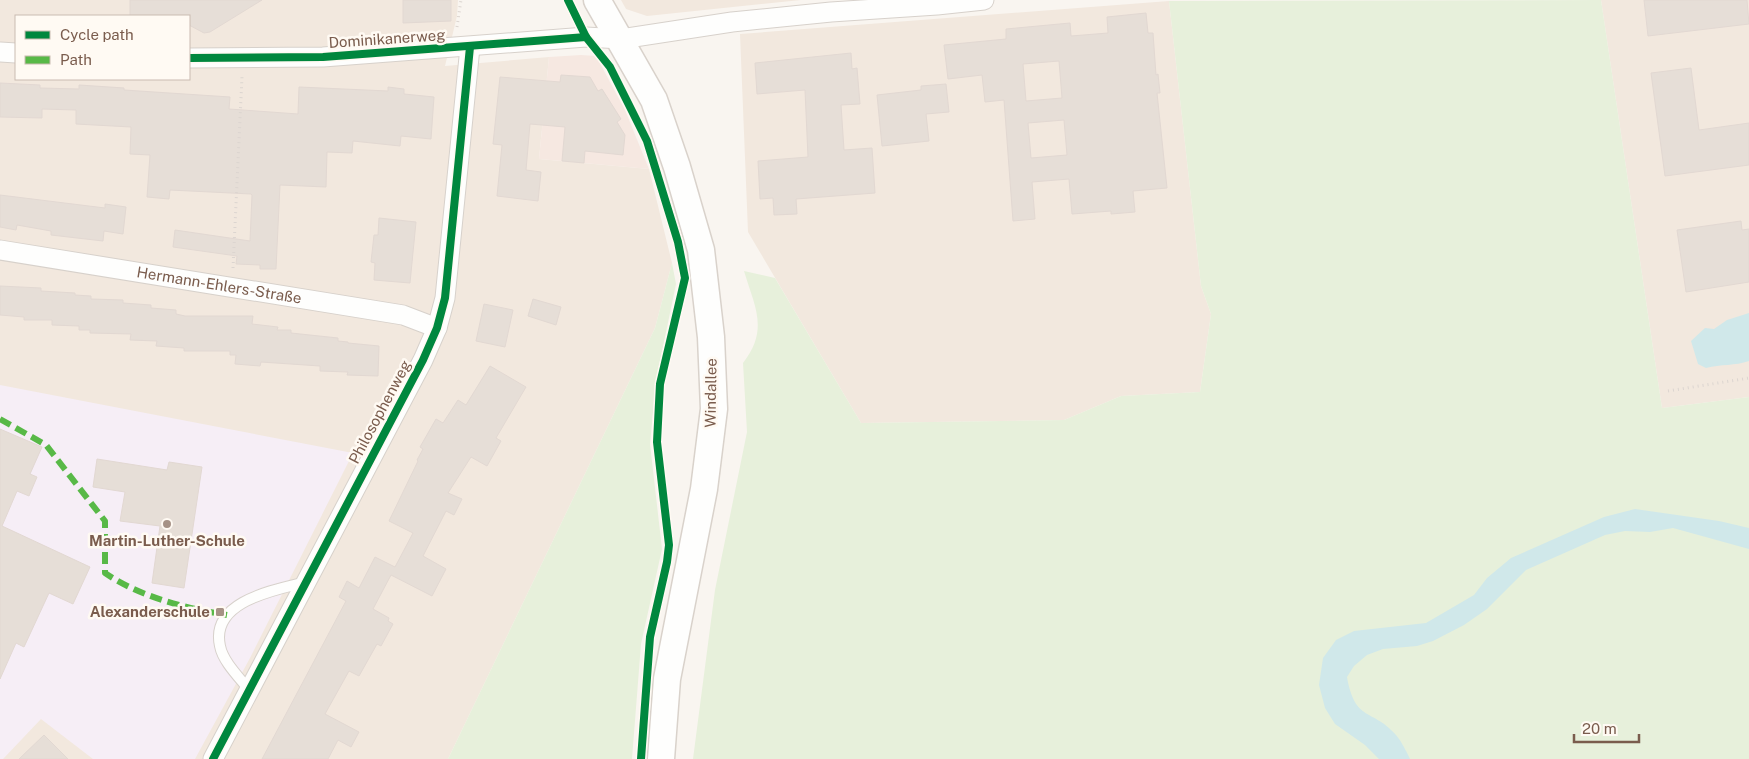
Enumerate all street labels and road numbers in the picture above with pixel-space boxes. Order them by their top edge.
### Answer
street label: Dominikanerweg [328,26,446,51]
street label: Hermann-Ehlers-Straße [136,263,303,307]
street label: Philosophenweg [345,357,414,466]
street label: Windallee [701,358,720,428]

